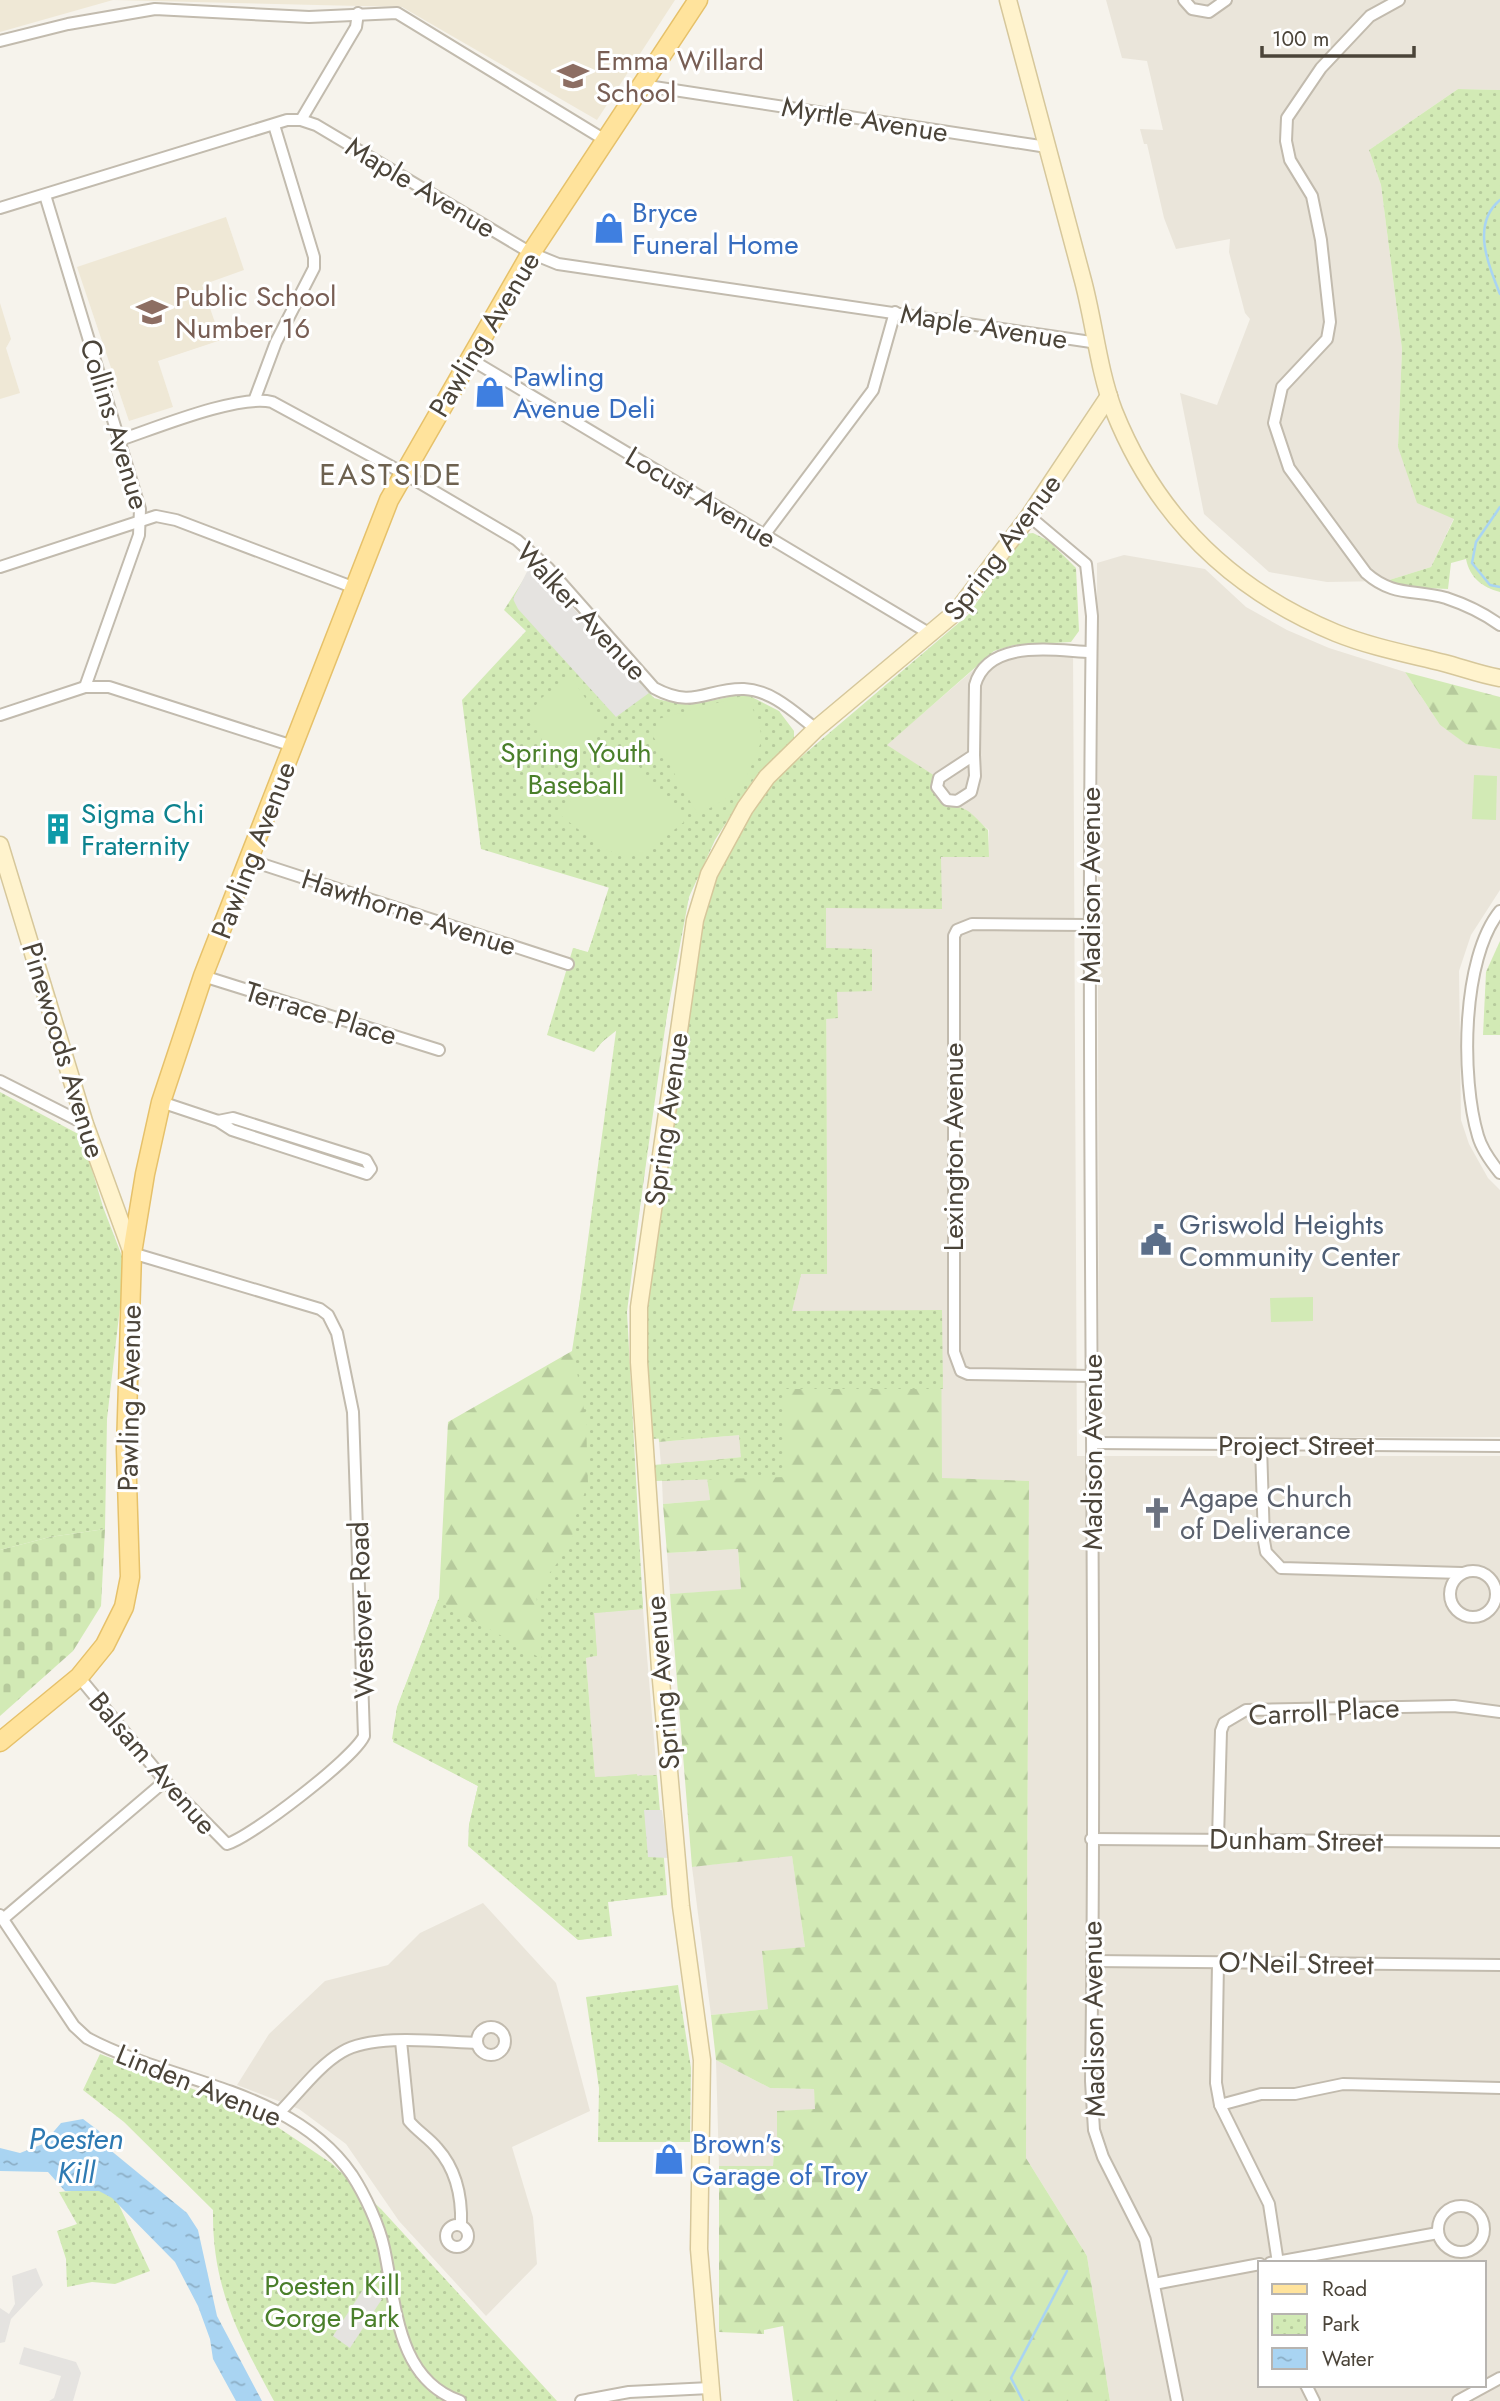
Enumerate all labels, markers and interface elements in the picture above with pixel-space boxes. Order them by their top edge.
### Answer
scale bar [1262,14,1414,58]
text: 100 m [1272,24,1329,54]
place label: Emma Willard School [596,40,764,113]
school or university icon: Emma Willard School [556,59,590,93]
street label: Myrtle Avenue [779,86,951,153]
street label: Maple Avenue [338,126,504,248]
place label: Bryce Funeral Home [632,192,799,265]
shop icon: Bryce Funeral Home [592,211,626,245]
street label: Pawling Avenue [419,244,550,425]
place label: Public School Number 16 [175,276,336,349]
street label: Maple Avenue [897,293,1070,360]
school or university icon: Public School Number 16 [135,295,169,329]
street label: Collins Avenue [69,334,160,514]
place label: Pawling Avenue Deli [513,356,656,429]
shop icon: Pawling Avenue Deli [473,375,507,409]
street label: Locust Avenue [617,436,784,559]
district label: EASTSIDE [319,453,463,496]
street label: Spring Avenue [934,465,1071,629]
street label: Walker Avenue [506,533,657,690]
park label: Spring Youth Baseball [500,732,652,805]
street label: Pawling Avenue [201,756,306,945]
street label: Madison Avenue [1070,787,1111,983]
place label: Sigma Chi Fraternity [81,793,204,866]
building icon: Sigma Chi Fraternity [41,812,75,846]
street label: Hawthorne Avenue [296,858,521,966]
street label: Pinewoods Avenue [11,937,116,1163]
street label: Terrace Place [240,971,402,1056]
street label: Spring Avenue [634,1030,699,1208]
street label: Lexington Avenue [933,1043,974,1251]
place label: Griswold Heights Community Center [1179,1204,1401,1277]
public building icon: Griswold Heights Community Center [1139,1223,1173,1257]
street label: Pawling Avenue [107,1304,152,1492]
street label: Madison Avenue [1072,1354,1113,1550]
street label: Project Street [1218,1425,1374,1466]
place label: Agape Church of Deliverance [1180,1477,1353,1550]
church icon: Agape Church of Deliverance [1140,1496,1174,1530]
street label: Westover Road [338,1521,385,1699]
street label: Spring Avenue [634,1594,691,1772]
street label: Balsam Avenue [79,1683,226,1844]
street label: Carroll Place [1248,1687,1401,1736]
street label: Dunham Street [1209,1818,1383,1863]
street label: Madison Avenue [1071,1921,1116,2117]
street label: O'Neil Street [1218,1942,1374,1985]
street label: Linden Avenue [110,2034,288,2137]
water label: Poesten Kill [29,2117,123,2194]
place label: Brown's Garage of Troy [692,2123,869,2196]
shop icon: Brown's Garage of Troy [652,2142,686,2176]
legend [1258,2261,1486,2387]
park label: Poesten Kill Gorge Park [264,2265,400,2338]
text: Road [1322,2274,1367,2304]
text: Park [1322,2309,1360,2339]
text: Water [1322,2344,1375,2374]

